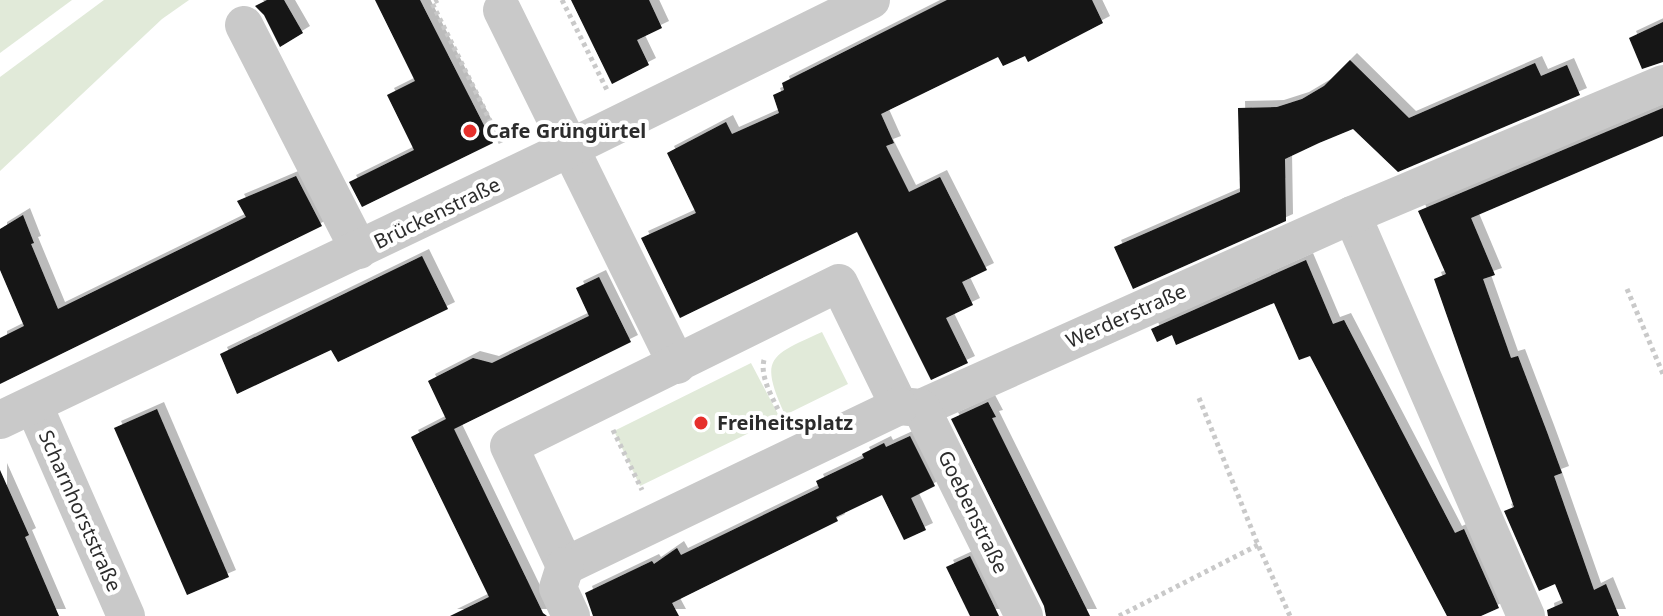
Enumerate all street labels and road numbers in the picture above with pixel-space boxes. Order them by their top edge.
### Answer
street label: Brückenstraße [369,170,504,255]
street label: Werderstraße [1061,277,1190,354]
street label: Scharnhorststraße [33,426,128,596]
street label: Goebenstraße [932,446,1015,578]

